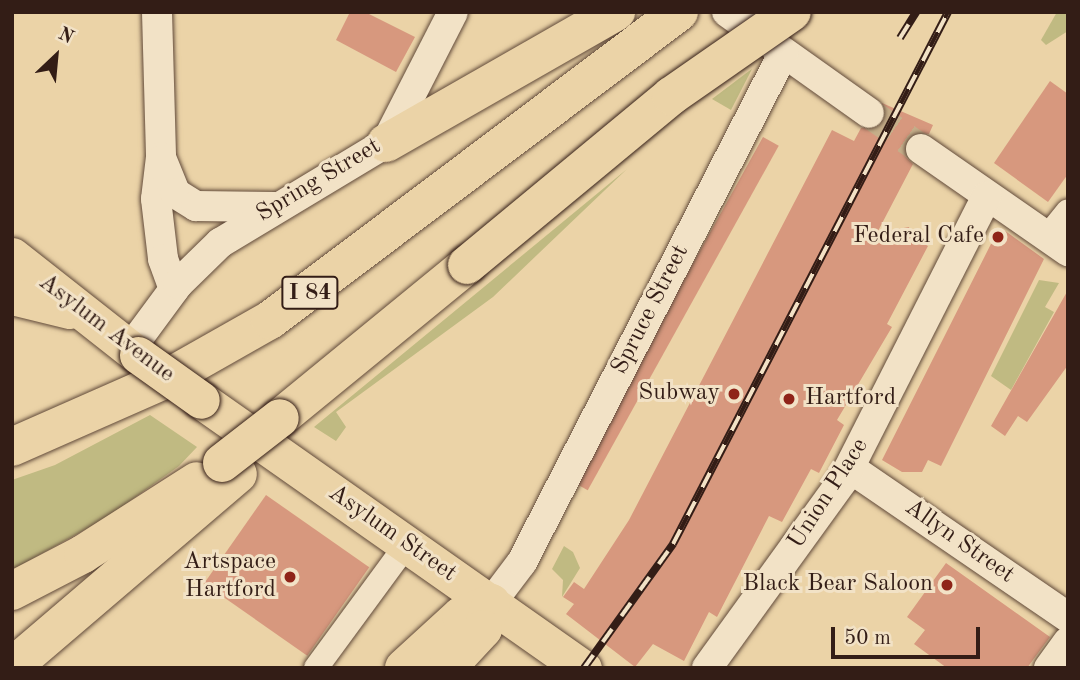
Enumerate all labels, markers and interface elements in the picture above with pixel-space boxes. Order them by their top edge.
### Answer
north arrow [21,21,91,91]
text: N [55,25,76,48]
street label: Spring Street [252,133,386,229]
place label: Federal Cafe [853,223,984,251]
marker: Federal Cafe [990,229,1006,245]
street label: Spruce Street [606,240,696,380]
street label: Asylum Avenue [32,269,180,389]
road number: I 84 [280,274,340,312]
place label: Subway [638,380,720,408]
place label: Hartford [805,385,896,413]
marker: Subway [726,386,742,402]
marker: Hartford [779,389,799,409]
street label: Union Place [783,433,875,555]
street label: Asylum Street [322,479,462,589]
street label: Allyn Street [899,494,1019,590]
place label: Artspace Hartford [183,549,276,605]
marker: Artspace Hartford [282,569,298,585]
place label: Black Bear Saloon [742,571,933,599]
marker: Black Bear Saloon [939,577,955,593]
scale bar [835,614,984,658]
text: 50 m [844,628,891,649]

